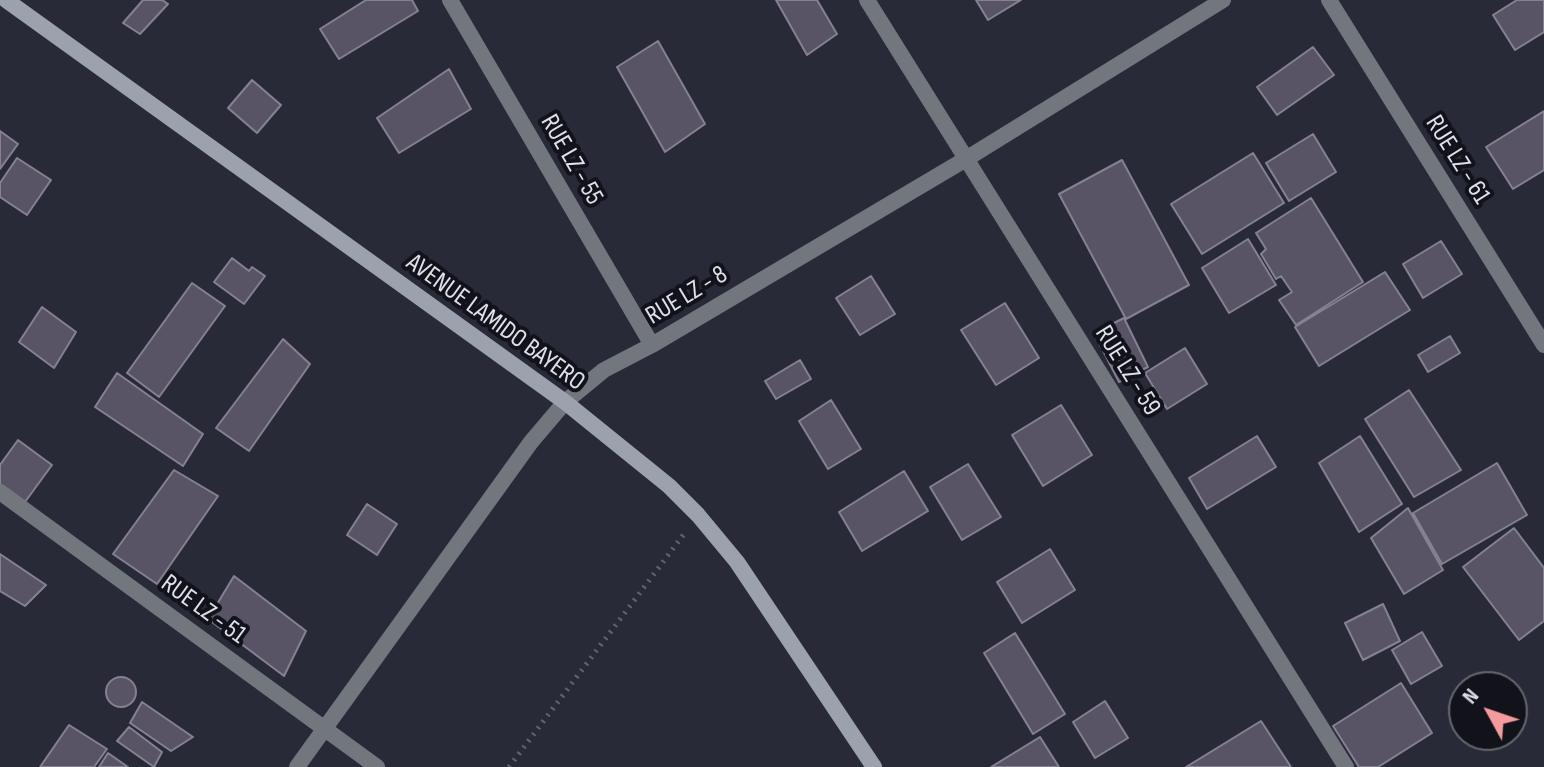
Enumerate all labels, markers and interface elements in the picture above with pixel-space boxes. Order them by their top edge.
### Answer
street label: RUE LZ - 55 [533,109,609,211]
street label: RUE LZ - 61 [1418,110,1496,210]
street label: AVENUE LAMIDO BAYERO [400,248,590,398]
street label: RUE LZ - 8 [641,260,733,332]
street label: RUE LZ - 59 [1087,320,1167,422]
street label: RUE LZ - 51 [154,569,252,651]
north arrow [1448,671,1528,751]
text: N [1457,683,1485,710]

